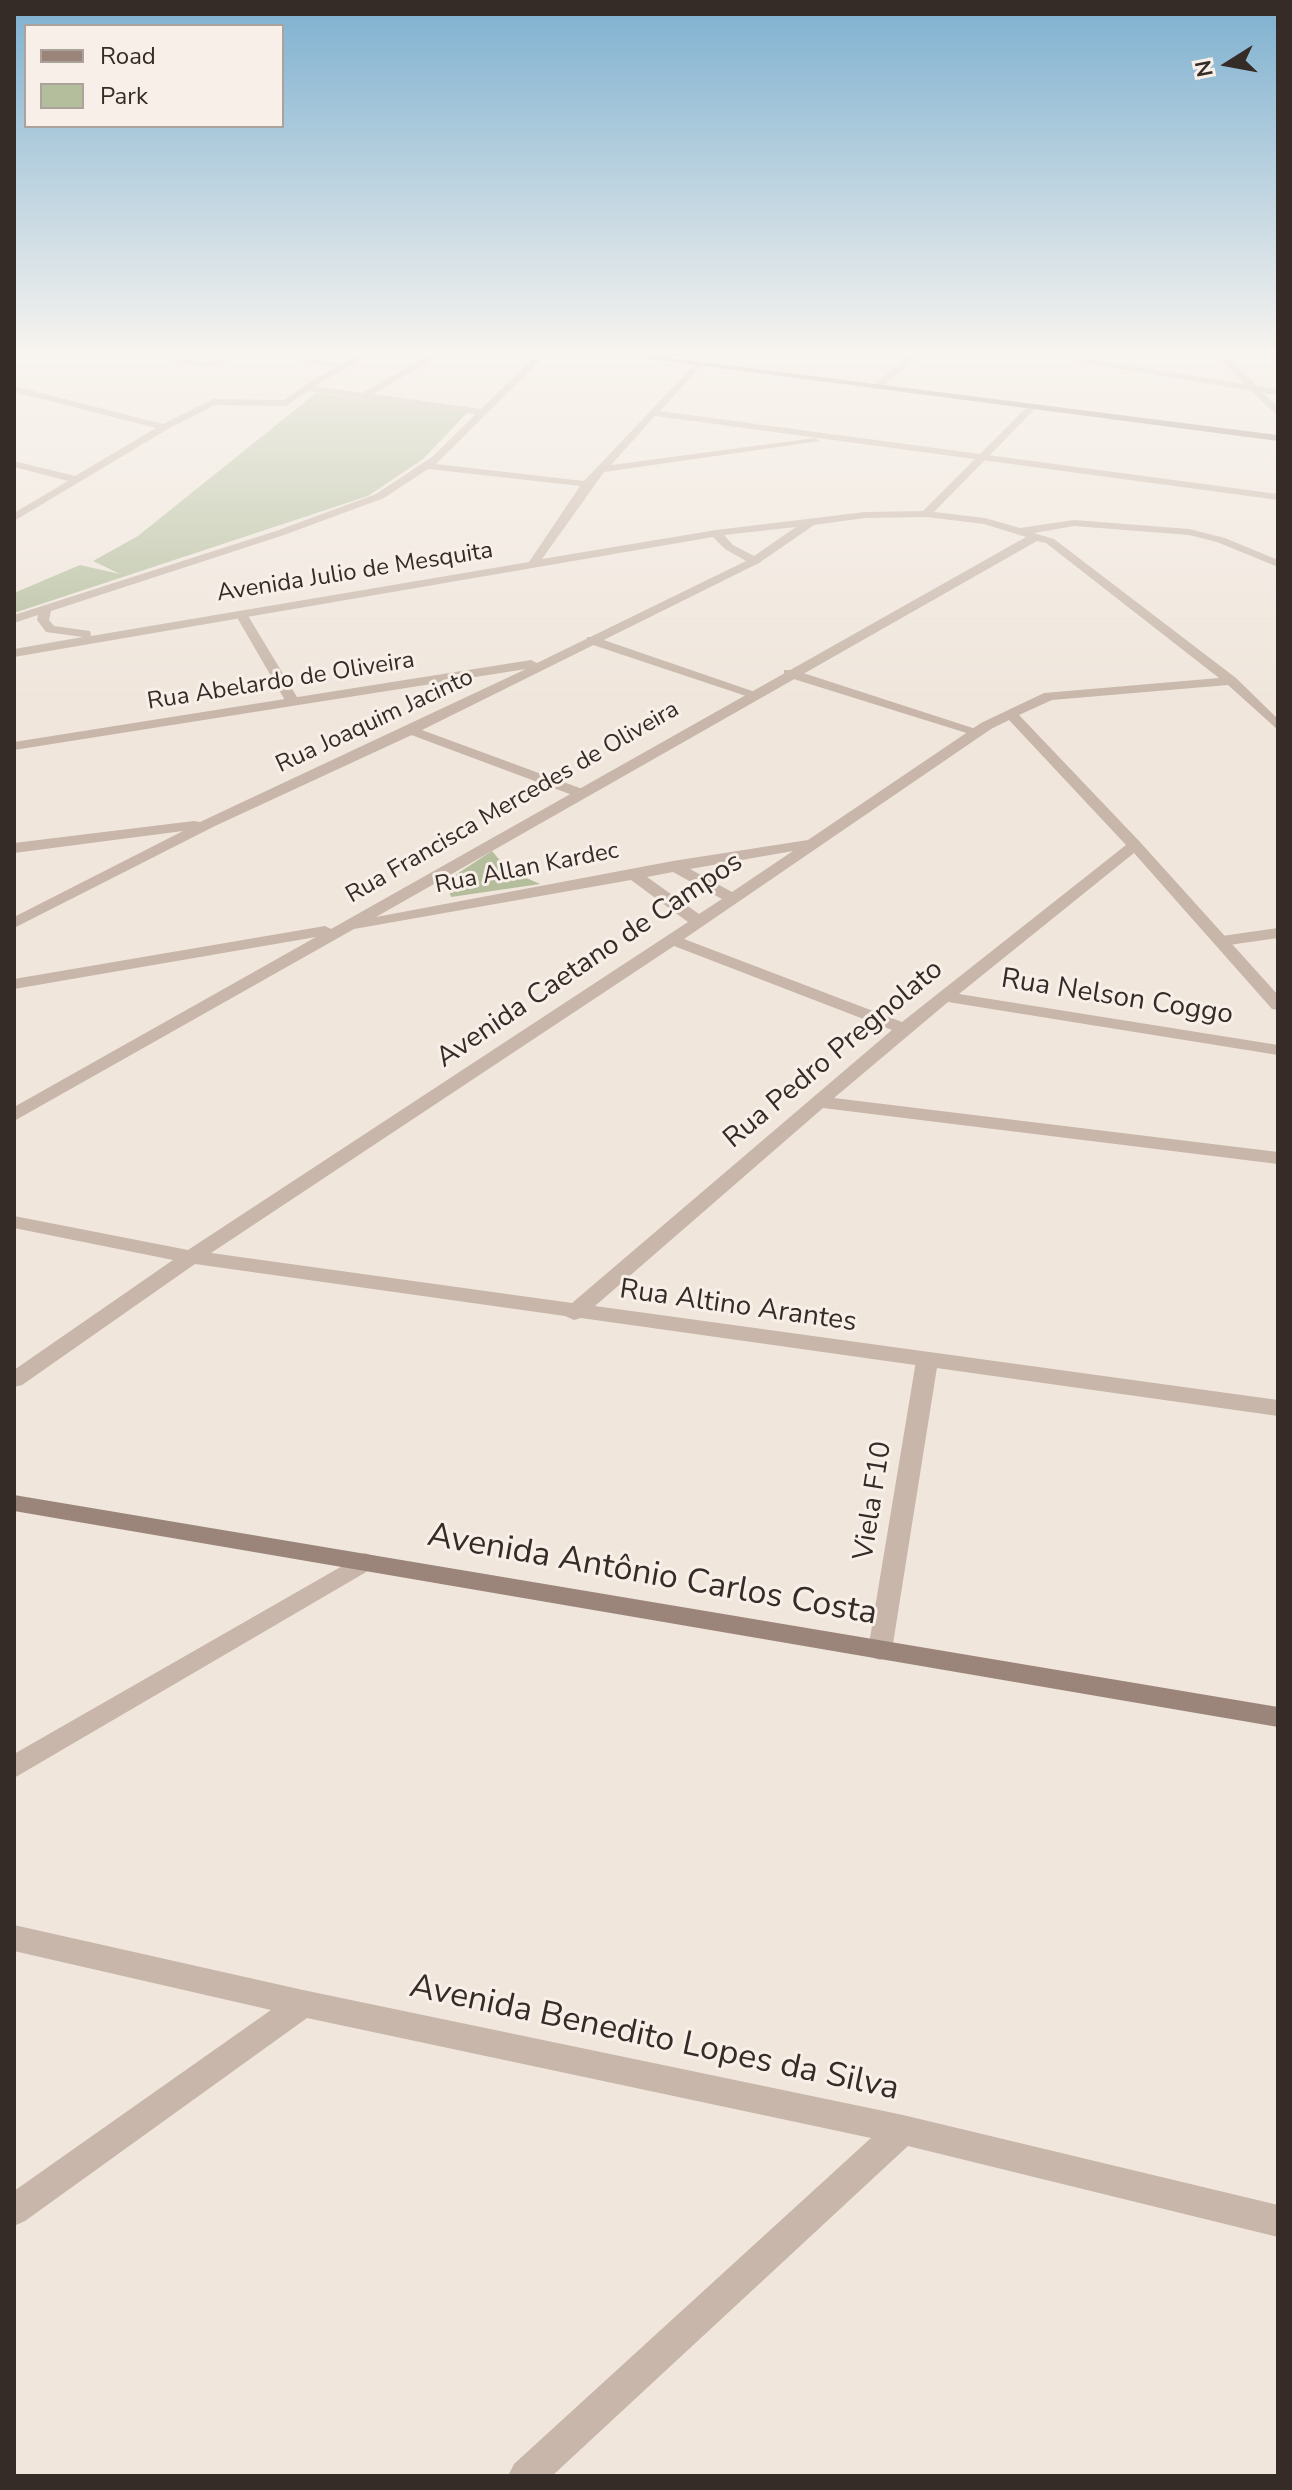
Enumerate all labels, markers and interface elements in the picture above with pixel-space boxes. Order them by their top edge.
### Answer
legend [24,24,284,128]
north arrow [1188,24,1268,104]
text: Road [100,40,156,72]
text: N [1188,58,1221,80]
text: Park [100,80,148,112]
street label: Avenida Julio de Mesquita [215,537,495,609]
street label: Rua Abelardo de Oliveira [145,647,417,717]
street label: Rua Joaquim Jacinto [272,664,478,780]
street label: Rua Francisca Mercedes de Oliveira [341,696,685,910]
street label: Rua Allan Kardec [433,837,621,901]
street label: Avenida Caetano de Campos [431,846,749,1076]
street label: Rua Pedro Pregnolato [718,953,950,1157]
street label: Rua Nelson Coggo [999,963,1235,1033]
street label: Rua Altino Arantes [617,1274,859,1340]
street label: Viela F10 [848,1439,900,1563]
street label: Avenida Antônio Carlos Costa [424,1516,880,1636]
street label: Avenida Benedito Lopes da Silva [406,1967,902,2111]

